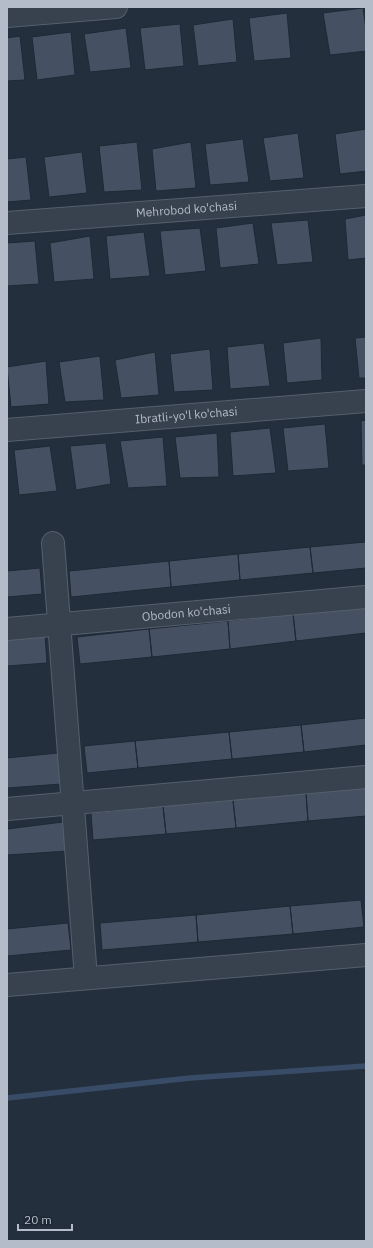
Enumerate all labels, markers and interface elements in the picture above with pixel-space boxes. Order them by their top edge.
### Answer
street label: Mehrobod ko'chasi [135,198,237,220]
street label: Ibratli-yo'l ko'chasi [135,403,238,427]
street label: Obodon ko'chasi [141,601,231,624]
scale bar [18,1206,72,1232]
text: 20 m [24,1212,52,1227]

